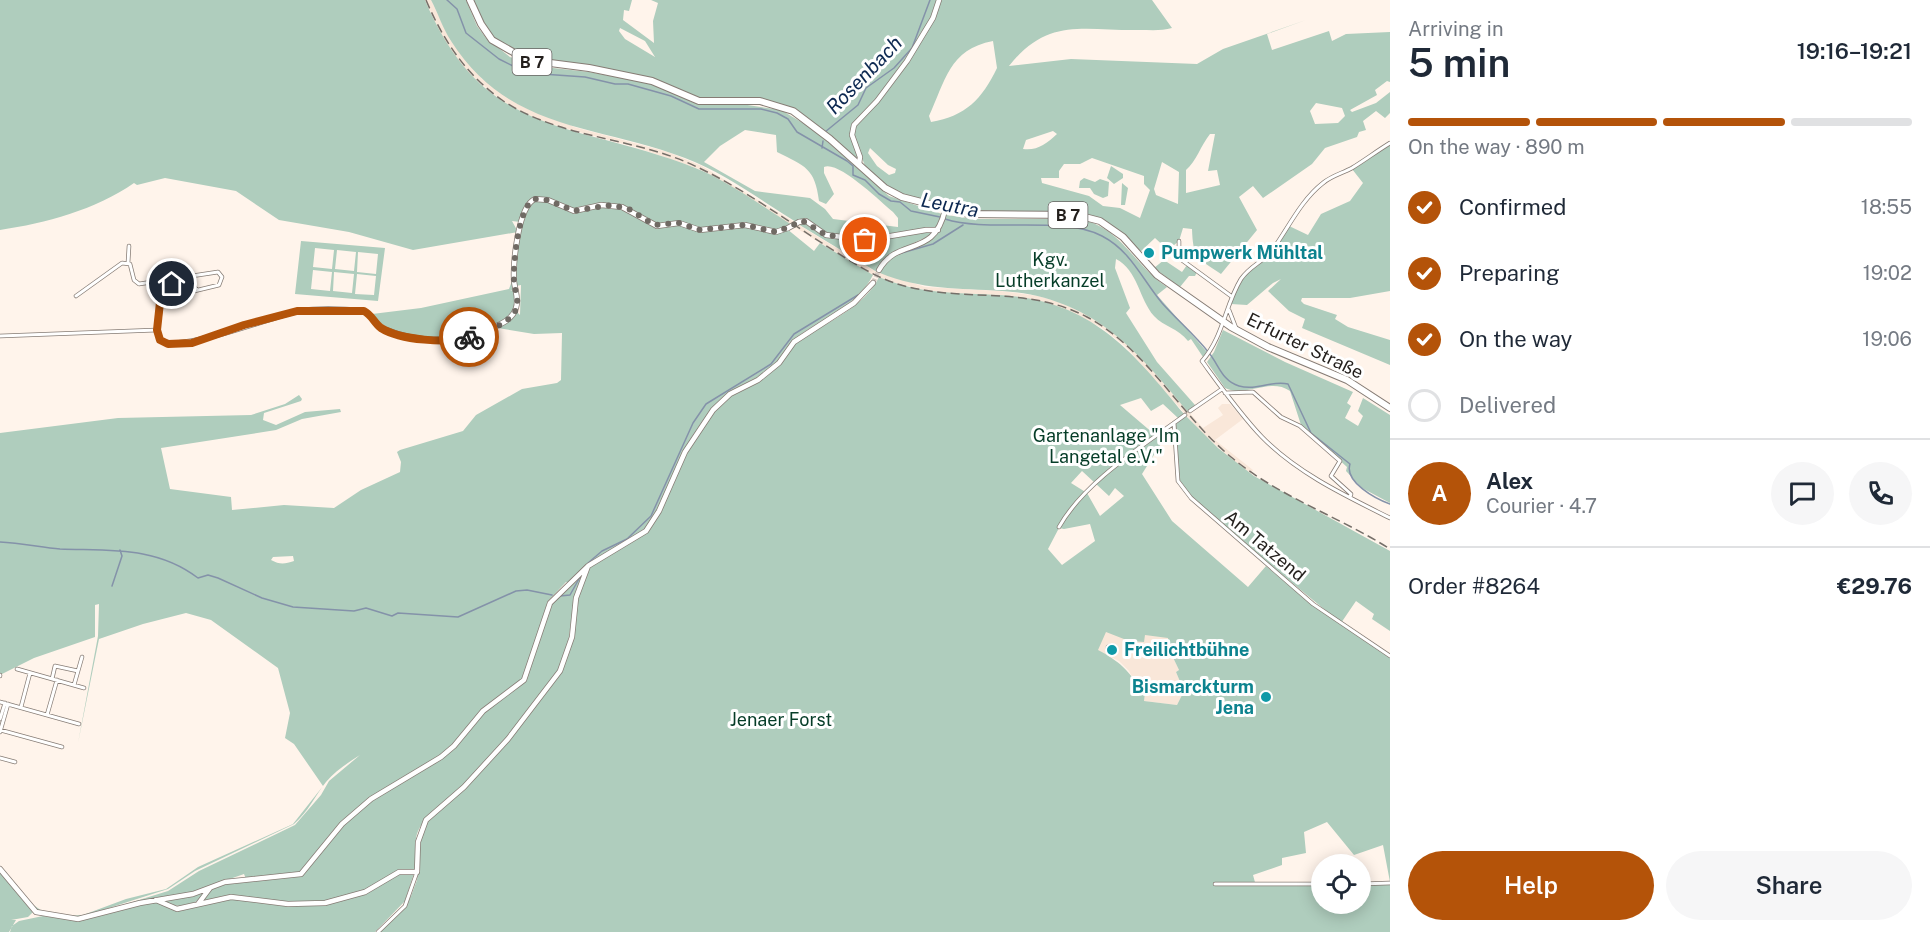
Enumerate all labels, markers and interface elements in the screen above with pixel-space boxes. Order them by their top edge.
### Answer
text: Arriving in [1408,17,1503,41]
water label: Rosenbach [821,31,907,119]
text: 19:16–19:21 [1797,38,1912,64]
text: 5 min [1408,40,1510,86]
road number: B 7 [512,49,552,75]
text: On the way · 890 m [1408,135,1585,159]
water label: Leutra [919,188,981,222]
icon: check [1408,191,1441,224]
text: Confirmed [1459,194,1566,220]
text: 18:55 [1861,195,1912,219]
road number: B 7 [1048,202,1088,228]
pin [839,214,890,265]
icon: bag [848,223,881,256]
place label: Pumpwerk Mühltal [1161,242,1323,263]
marker: Pumpwerk Mühltal [1142,246,1156,260]
park label: Kgv. Lutherkanzel [995,249,1105,291]
icon: check [1408,257,1441,290]
pin [146,258,197,309]
text: Preparing [1459,260,1560,286]
text: 19:02 [1863,261,1912,285]
icon: home [155,267,188,300]
courier [439,307,499,367]
street label: Erfurter Straße [1243,308,1367,383]
icon: bike [453,321,486,354]
icon: check [1408,323,1441,356]
text: On the way [1459,326,1572,352]
text: 19:06 [1862,327,1912,351]
text: Delivered [1459,392,1556,418]
park label: Gartenanlage "Im Langetal e.V." [1033,425,1179,467]
button: chat [1771,462,1834,525]
button: phone [1849,462,1912,525]
text: Alex [1486,468,1533,494]
text: A [1432,480,1447,506]
text: Courier · 4.7 [1486,494,1597,518]
street label: Am Tatzend [1221,506,1310,585]
text: Order #8264 [1408,573,1540,599]
text: €29.76 [1837,573,1912,599]
place label: Freilichtbühne [1124,639,1249,660]
marker: Freilichtbühne [1105,643,1119,657]
place label: Bismarckturm Jena [1132,676,1254,718]
marker: Bismarckturm Jena [1259,690,1273,704]
park label: Jenaer Forst [730,709,832,730]
button: Help [1408,851,1654,920]
button: Share [1666,851,1912,920]
map controls [1311,854,1371,914]
button: locate [1311,854,1371,914]

